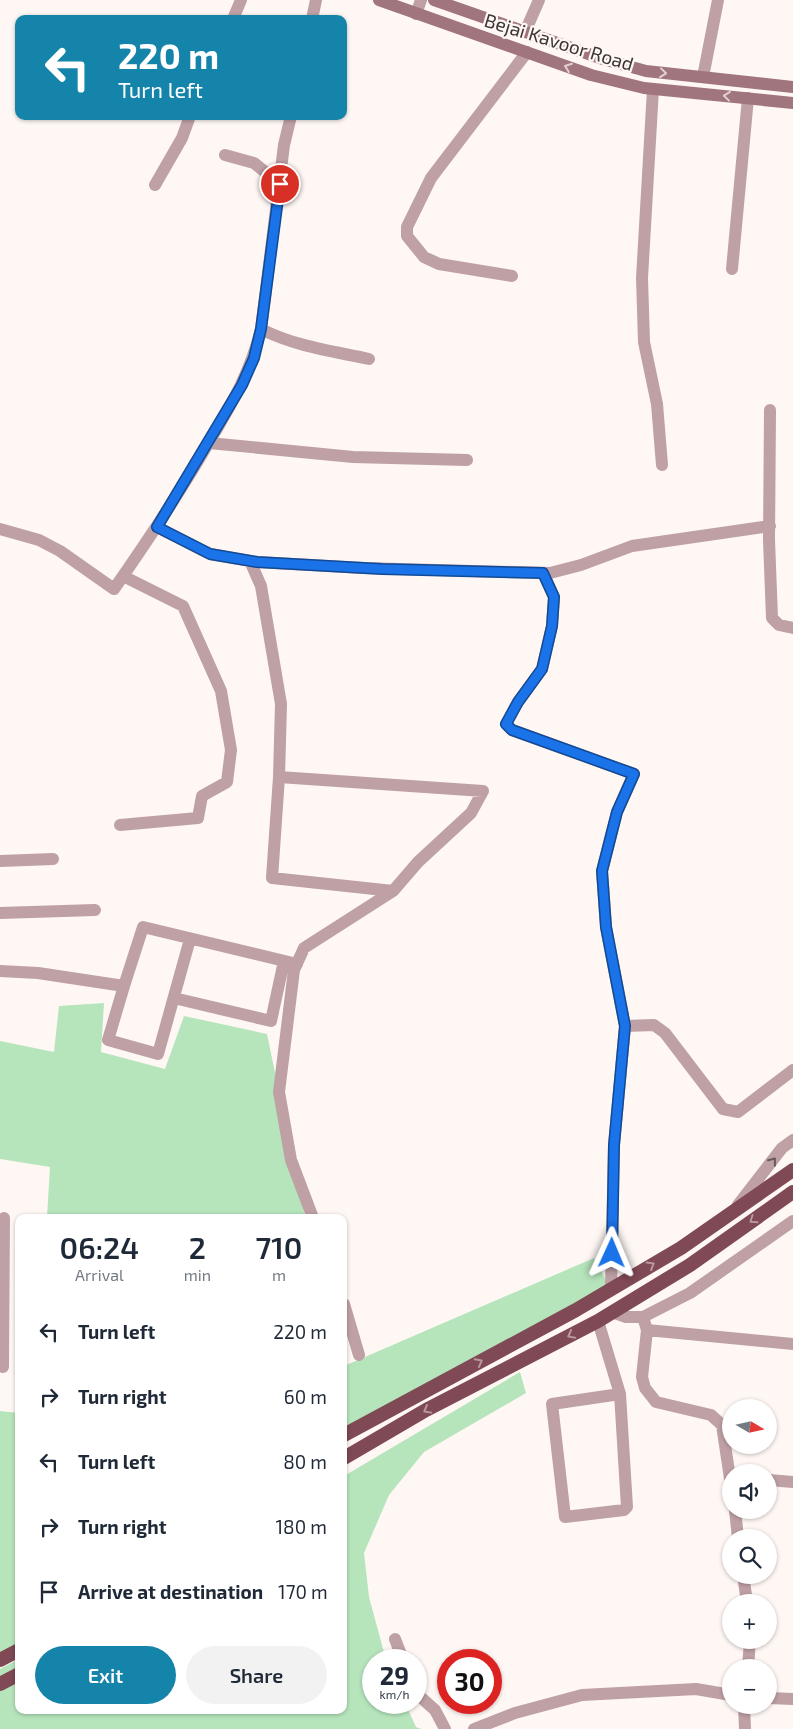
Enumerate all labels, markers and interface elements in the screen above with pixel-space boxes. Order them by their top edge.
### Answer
street label: Bejai Kavoor Road [482,8,636,75]
text: 220 m [118,34,219,76]
icon: left [35,35,100,100]
one-way arrow [564,63,573,73]
one-way arrow [660,67,668,78]
text: Turn left [118,76,203,102]
one-way arrow [723,91,731,102]
pin [259,163,301,205]
icon: arrive [266,170,294,198]
one-way arrow [767,1158,775,1167]
one-way arrow [749,1214,759,1223]
position arrow [585,1226,637,1278]
text: 06:24 [60,1229,139,1265]
text: 2 [189,1229,206,1265]
text: 710 [256,1229,302,1265]
one-way arrow [646,1262,655,1272]
text: Arrival [75,1265,124,1284]
text: min [184,1265,211,1284]
text: m [272,1265,286,1284]
icon: left [35,1318,63,1346]
text: Turn left [78,1320,155,1343]
text: 220 m [273,1320,327,1343]
one-way arrow [568,1329,577,1339]
one-way arrow [474,1358,483,1368]
icon: right [35,1383,63,1411]
text: Turn right [78,1385,166,1408]
text: 60 m [284,1385,327,1408]
north arrow [722,1399,778,1454]
map controls [722,1399,777,1714]
one-way arrow [424,1404,433,1414]
icon: left [35,1448,63,1476]
text: Turn left [78,1450,155,1473]
text: 80 m [283,1450,327,1473]
button: sound [722,1464,777,1519]
icon: right [35,1513,63,1541]
text: Turn right [78,1515,166,1538]
text: 180 m [276,1515,327,1538]
button: search [722,1529,777,1584]
icon: arrive [35,1578,63,1606]
text: Arrive at destination [78,1580,263,1603]
text: 170 m [278,1580,328,1603]
button: + [722,1594,777,1649]
button: Exit [35,1646,176,1704]
button: Share [186,1646,327,1704]
speed limit sign: 30 [437,1649,502,1714]
button: − [722,1659,777,1714]
text: 29 [380,1660,409,1690]
text: km/h [380,1687,409,1701]

